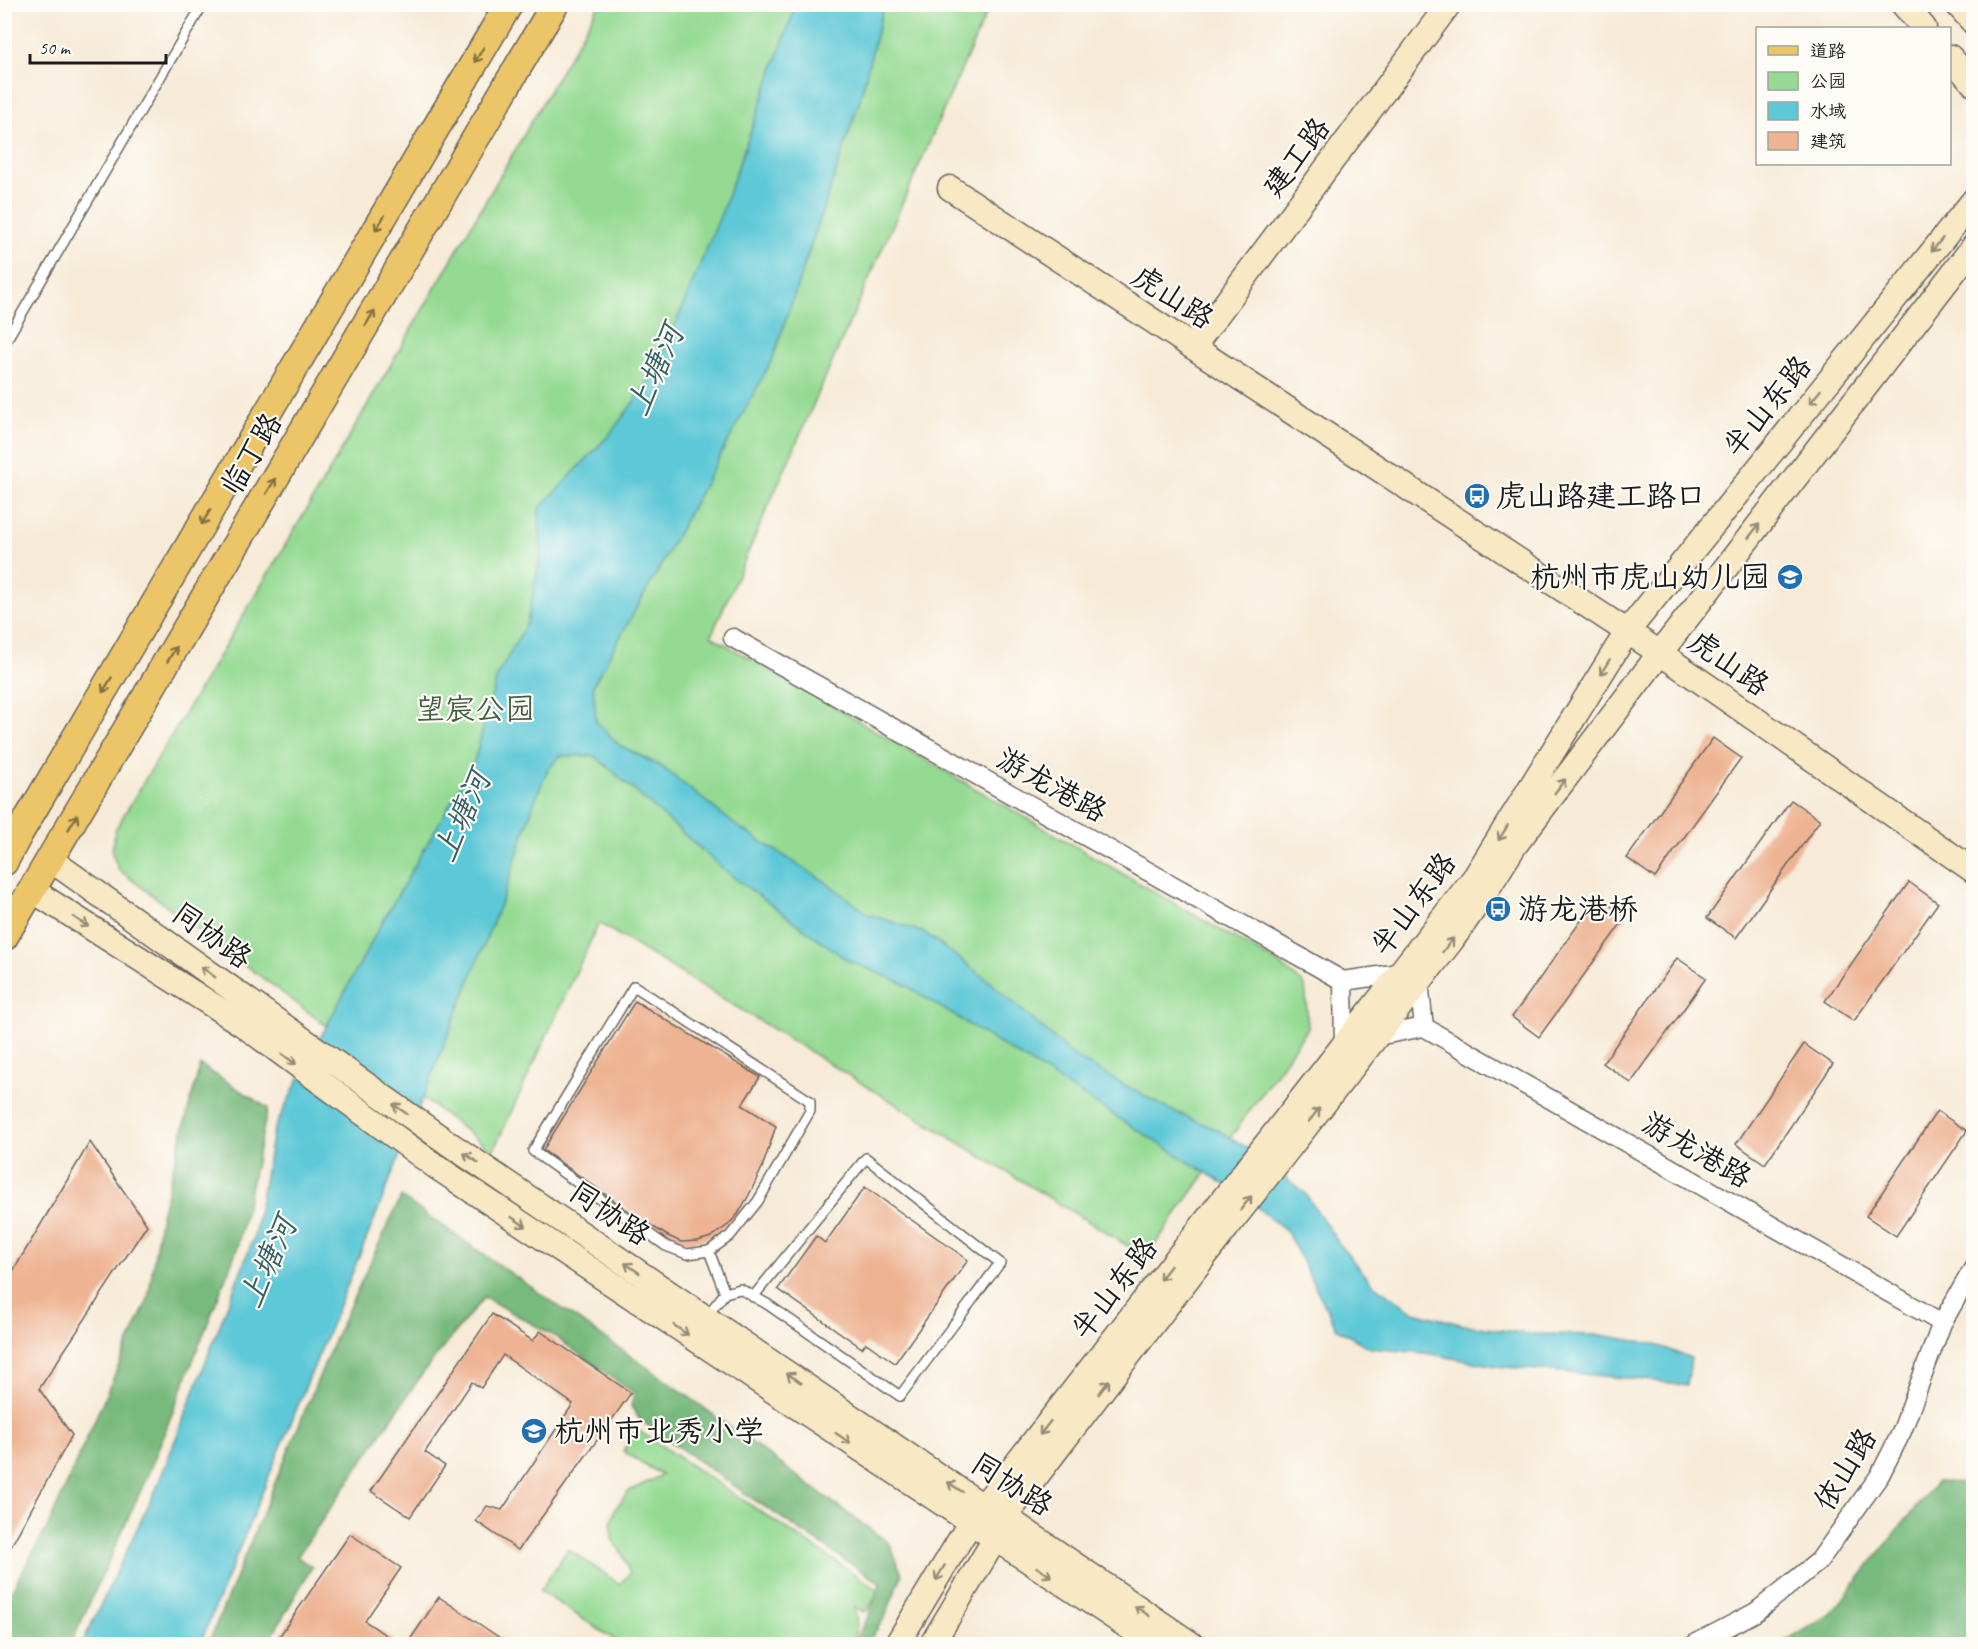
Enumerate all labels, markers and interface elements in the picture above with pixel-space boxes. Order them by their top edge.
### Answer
scale bar [30,27,166,65]
legend [1756,27,1951,165]
text: 50 m [39,37,72,59]
text: 道路 [1810,40,1846,62]
one-way arrow [473,46,485,63]
text: 公园 [1810,70,1846,92]
text: 水域 [1810,100,1846,122]
street label: 建工路 [1254,110,1338,204]
text: 建筑 [1810,130,1846,152]
one-way arrow [374,214,386,231]
one-way arrow [1930,237,1943,253]
street label: 虎山路 [1125,257,1221,337]
one-way arrow [364,310,376,327]
water label: 上塘河 [617,313,695,422]
street label: 半山东路 [1714,347,1820,465]
one-way arrow [1808,389,1821,405]
street label: 临丁路 [212,406,290,502]
place label: 虎山路建工路口 [1496,477,1706,515]
one-way arrow [265,478,277,495]
bus stop icon: 虎山路建工路口 [1462,481,1492,511]
one-way arrow [200,508,212,525]
one-way arrow [1748,523,1760,539]
place label: 杭州市虎山幼儿园 [1530,558,1770,596]
school or university icon: 杭州市虎山幼儿园 [1775,562,1805,592]
street label: 虎山路 [1681,622,1777,704]
one-way arrow [166,646,178,663]
one-way arrow [1599,658,1611,675]
one-way arrow [101,676,113,693]
park label: 望宸公园 [415,690,535,728]
street label: 游龙港路 [990,739,1114,831]
water label: 上塘河 [424,759,502,868]
one-way arrow [1553,778,1566,794]
one-way arrow [67,814,79,831]
one-way arrow [1496,824,1508,841]
street label: 半山东路 [1362,845,1464,963]
place label: 游龙港桥 [1518,890,1638,928]
street label: 同协路 [164,893,260,977]
bus stop icon: 游龙港桥 [1483,894,1513,924]
one-way arrow [72,916,89,928]
one-way arrow [1441,938,1454,954]
one-way arrow [200,966,216,978]
one-way arrow [280,1053,296,1065]
one-way arrow [393,1103,409,1115]
street label: 游龙港路 [1636,1104,1758,1196]
one-way arrow [1308,1108,1321,1124]
one-way arrow [463,1152,480,1164]
street label: 同协路 [562,1172,658,1254]
one-way arrow [1240,1195,1253,1211]
water label: 上塘河 [230,1205,308,1314]
one-way arrow [510,1216,526,1228]
street label: 半山东路 [1062,1229,1166,1347]
one-way arrow [625,1262,641,1274]
one-way arrow [1158,1265,1171,1281]
one-way arrow [672,1324,689,1336]
one-way arrow [786,1372,802,1384]
one-way arrow [1098,1379,1111,1395]
place label: 杭州市北秀小学 [554,1412,764,1450]
school or university icon: 杭州市北秀小学 [519,1416,549,1446]
one-way arrow [1039,1419,1052,1435]
street label: 依山路 [1805,1421,1885,1517]
one-way arrow [835,1432,851,1444]
street label: 同协路 [964,1444,1060,1524]
one-way arrow [947,1481,964,1493]
one-way arrow [934,1564,946,1581]
one-way arrow [1035,1566,1052,1578]
one-way arrow [1135,1605,1151,1617]

